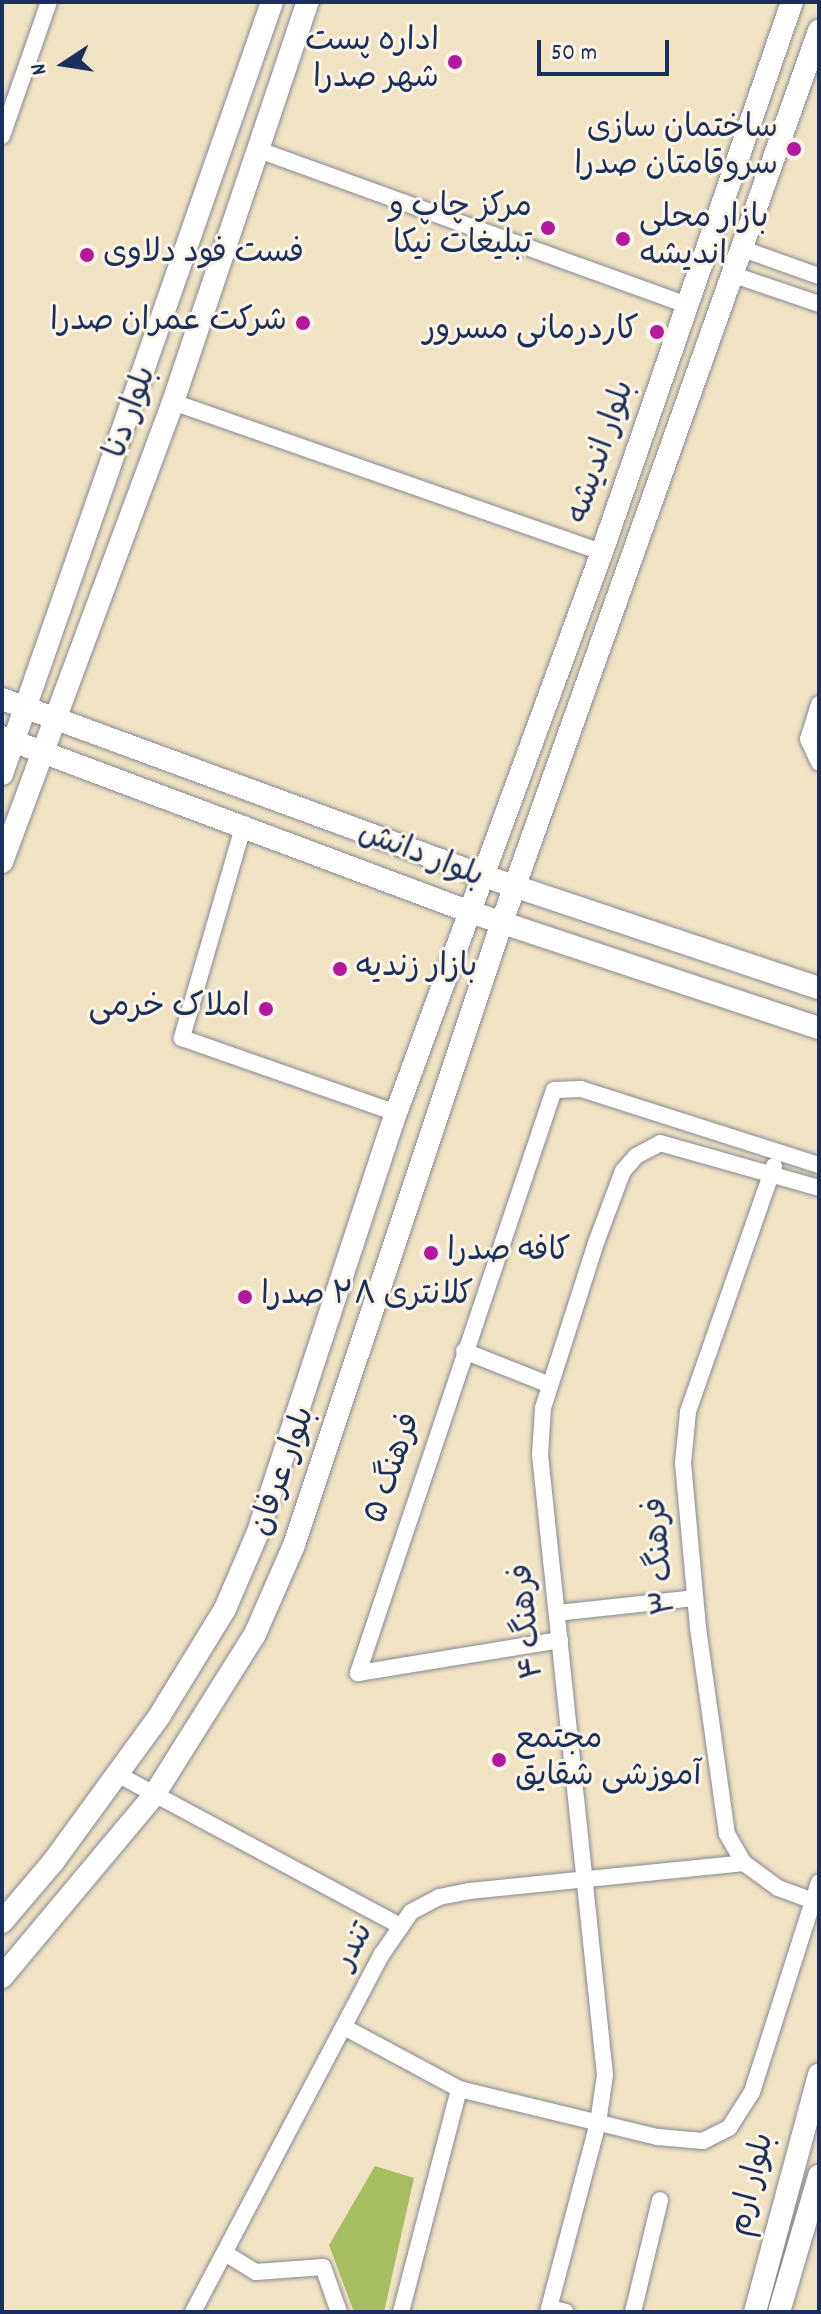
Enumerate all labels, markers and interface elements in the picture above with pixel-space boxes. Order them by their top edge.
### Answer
north arrow [24,24,104,104]
scale bar [541,24,673,74]
place label: اداره پست شهر صدرا [305,25,439,100]
text: 50 m [551,37,597,71]
marker: اداره پست شهر صدرا [446,53,464,71]
text: N [24,61,56,78]
place label: ساختمان سازی سروقامتان صدرا [574,112,778,187]
marker: ساختمان سازی سروقامتان صدرا [785,140,803,158]
place label: مرکز چاپ و تبلیغات نیکا [389,191,532,266]
place label: بازار محلی اندیشه [639,202,769,277]
marker: مرکز چاپ و تبلیغات نیکا [539,219,557,237]
marker: بازار محلی اندیشه [614,230,632,248]
place label: فست فود دلاوی [103,236,304,274]
marker: فست فود دلاوی [78,246,96,264]
place label: شرکت عمران صدرا [50,304,287,342]
place label: کاردرمانی مسرور [423,313,639,351]
marker: شرکت عمران صدرا [294,314,312,332]
marker: کاردرمانی مسرور [646,321,668,343]
street label: بلوار دنا [99,362,167,464]
street label: بلوار اندیشه [561,376,645,530]
street label: بلوار دانش [352,816,488,898]
place label: بازار زندیه [356,950,477,988]
marker: بازار زندیه [331,960,349,978]
place label: املاک خرمی [88,990,250,1028]
marker: املاک خرمی [257,1000,275,1018]
place label: کافه صدرا [447,1234,571,1272]
marker: کافه صدرا [422,1244,440,1262]
place label: کلانتری ۲۸ صدرا [261,1278,473,1316]
marker: کلانتری ۲۸ صدرا [236,1288,254,1306]
street label: بلوار عرفان [244,1402,326,1542]
street label: فرهنگ ۵ [358,1409,432,1529]
street label: فرهنگ ۳ [639,1495,687,1617]
street label: فرهنگ ۴ [505,1561,555,1681]
place label: مجتمع آموزشی شقایق [515,1723,701,1798]
marker: مجتمع آموزشی شقایق [490,1751,508,1769]
street label: تندر [328,1917,384,1977]
street label: بلوار ارم [723,2130,785,2240]

